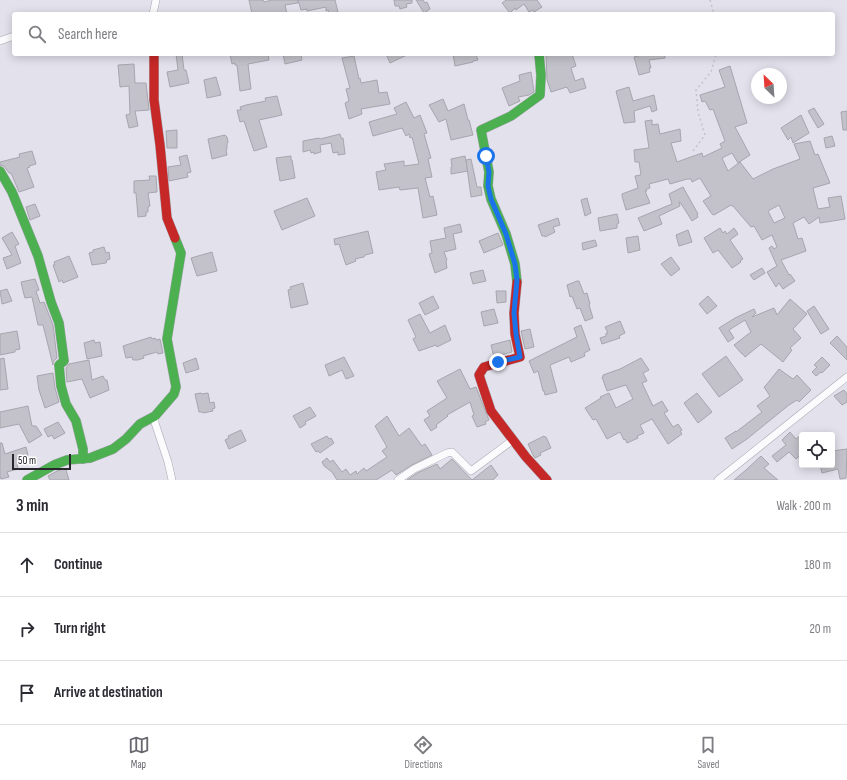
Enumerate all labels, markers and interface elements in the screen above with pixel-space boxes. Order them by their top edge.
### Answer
search box [12,12,835,56]
icon: search [26,23,48,45]
text: Search here [58,25,118,44]
north arrow [751,68,787,104]
route start [477,147,495,165]
route end [489,353,507,371]
map controls [799,432,835,468]
button: locate [799,432,835,468]
scale bar [12,452,71,471]
text: 50 m [18,454,36,467]
text: 3 min [16,496,49,516]
text: Walk · 200 m [776,498,831,514]
icon: ahead [16,554,38,576]
text: Continue [54,555,103,574]
text: 180 m [805,557,831,573]
icon: right [16,618,38,640]
text: Turn right [54,619,106,638]
text: 20 m [809,621,831,637]
icon: arrive [16,682,38,704]
text: Arrive at destination [54,683,163,702]
tab: Map [128,734,150,771]
tab: Directions [405,734,442,771]
tab: Saved [697,734,719,771]

